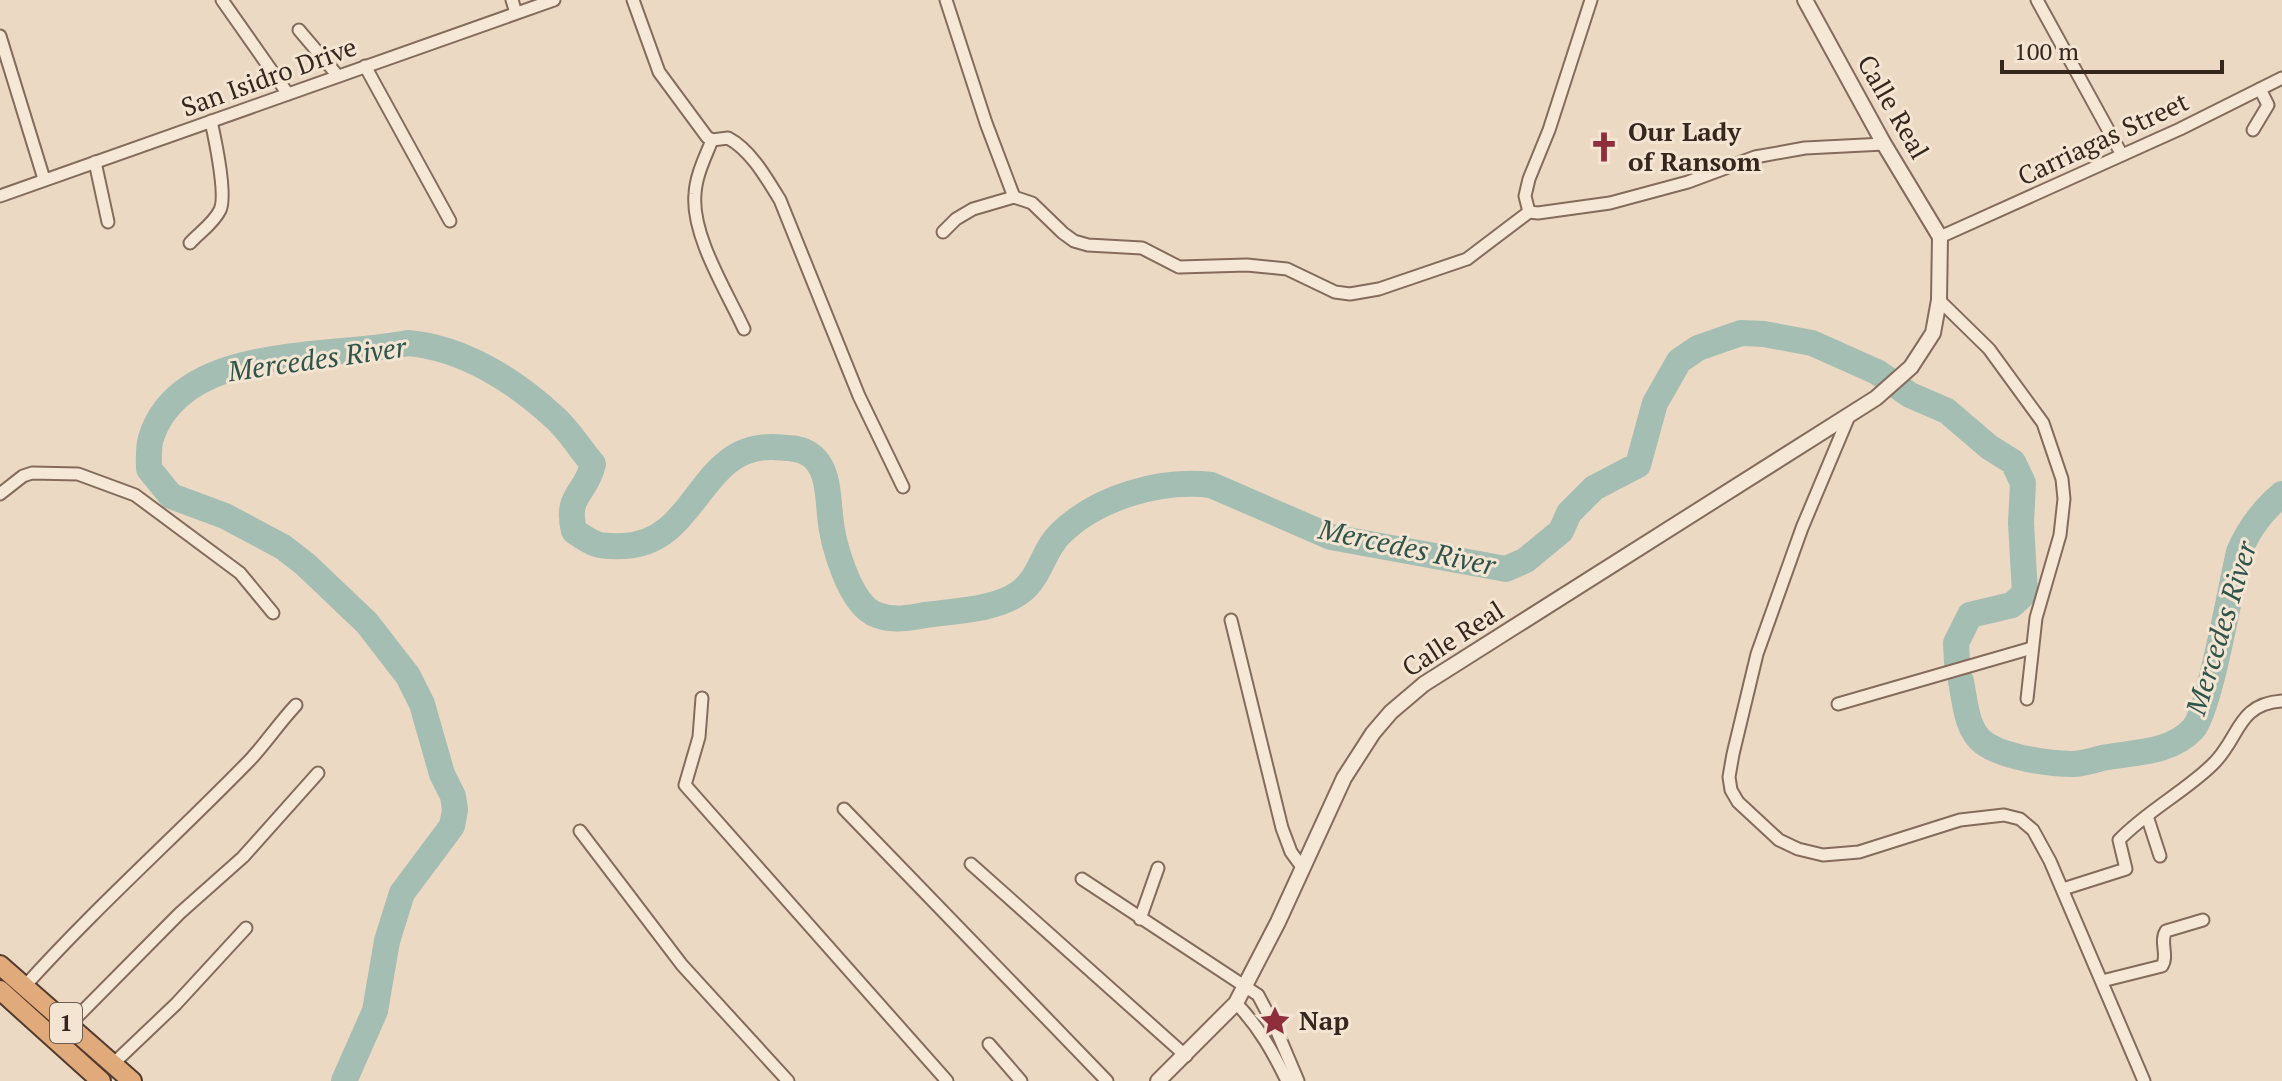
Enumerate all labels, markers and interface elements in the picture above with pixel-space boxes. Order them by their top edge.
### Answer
scale bar [2002,24,2222,74]
street label: San Isidro Drive [176,29,361,124]
text: 100 m [2014,35,2079,67]
street label: Calle Real [1850,48,1937,165]
street label: Carriagas Street [2012,84,2194,193]
place label: Our Lady of Ransom [1628,114,1761,178]
church icon: Our Lady of Ransom [1587,130,1621,164]
water label: Mercedes River [225,328,410,389]
water label: Mercedes River [1315,510,1500,584]
water label: Mercedes River [2176,536,2265,720]
street label: Calle Real [1395,593,1510,684]
road number: 1 [50,1003,82,1043]
place label: Nap [1299,1003,1349,1037]
place icon: Nap [1258,1004,1292,1038]

